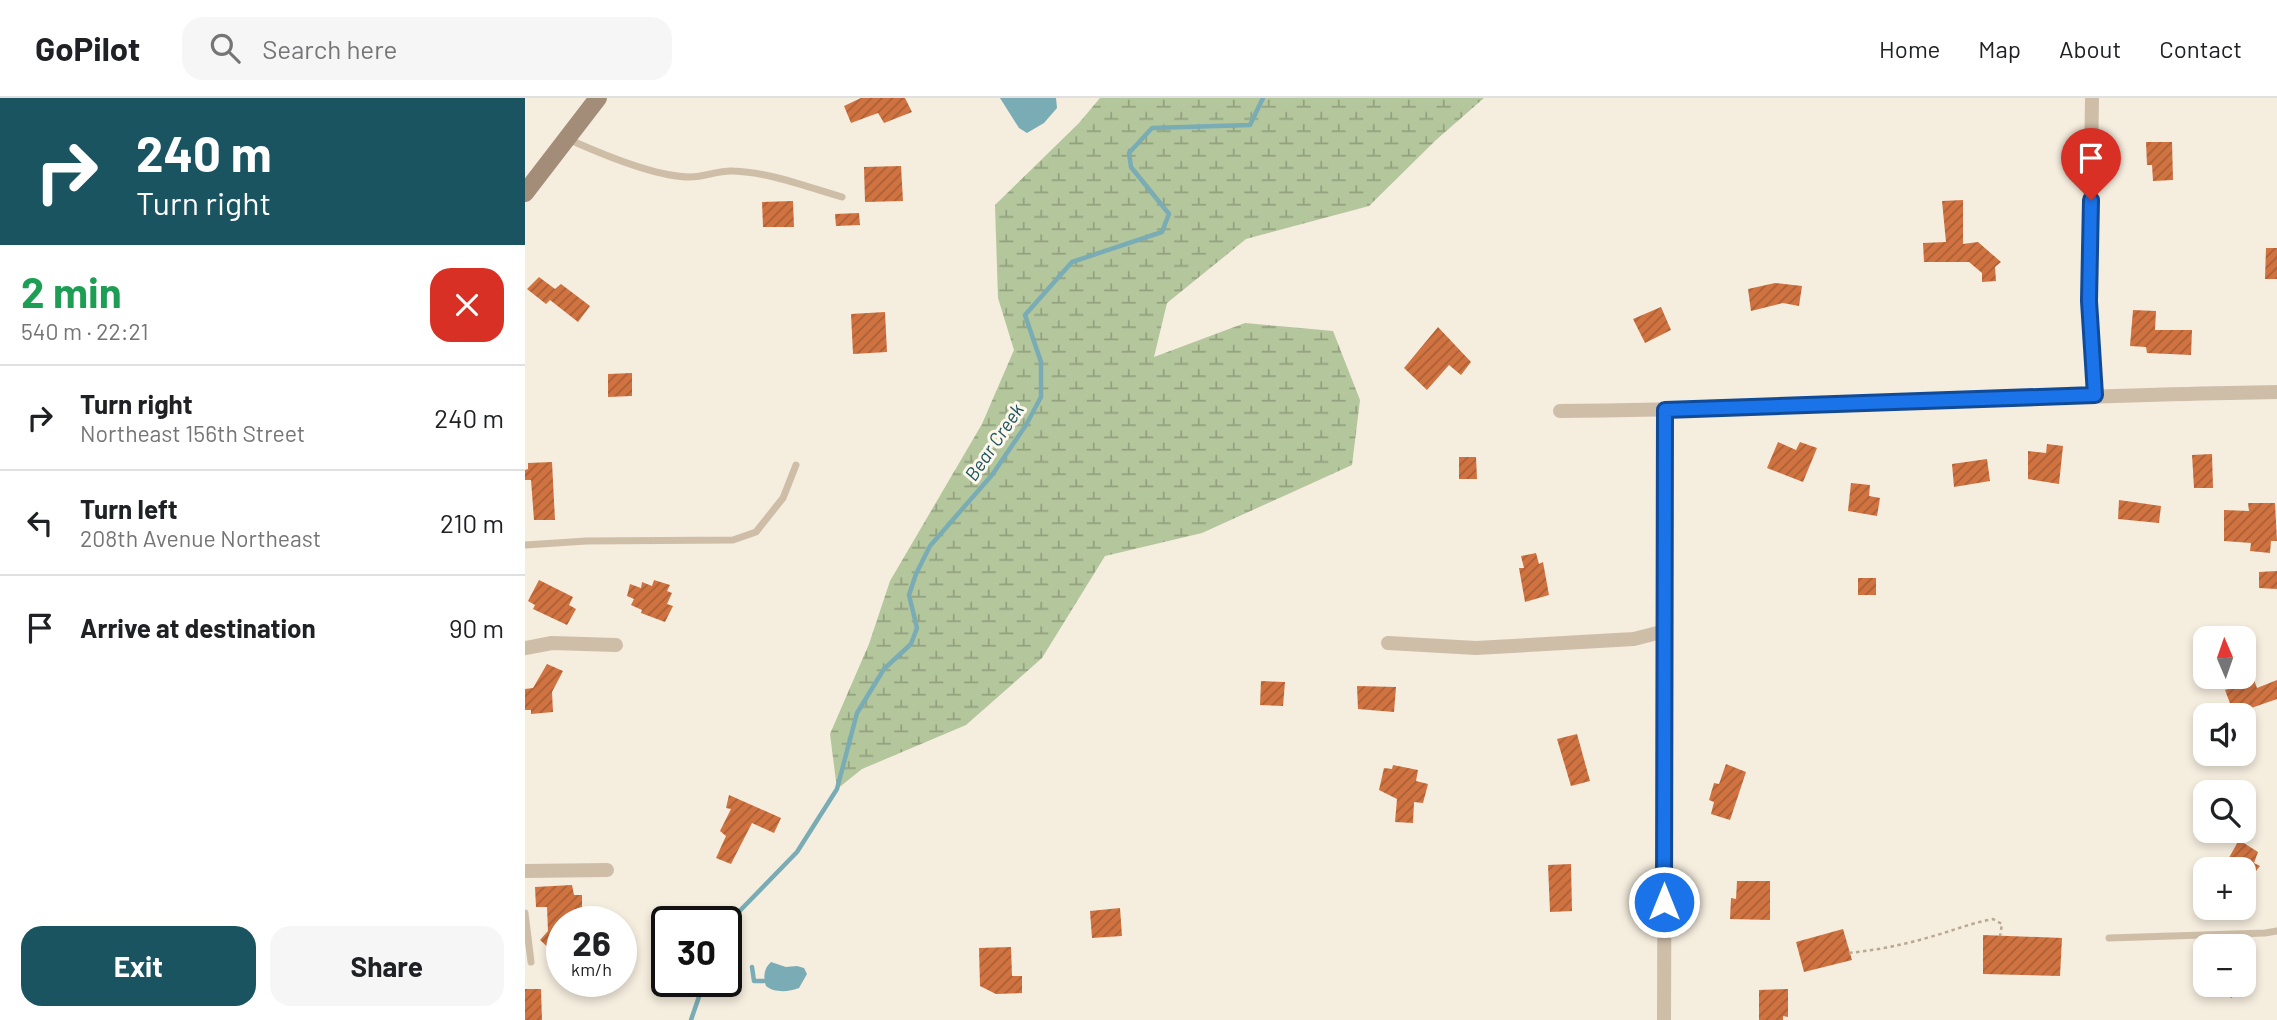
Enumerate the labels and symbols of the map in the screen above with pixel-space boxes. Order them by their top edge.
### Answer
pin [2061,128,2121,200]
water label: Bear Creek [959,398,1028,485]
north arrow [2193,626,2256,690]
position arrow [1627,865,1701,939]
speed limit sign: 30 [651,906,742,997]

